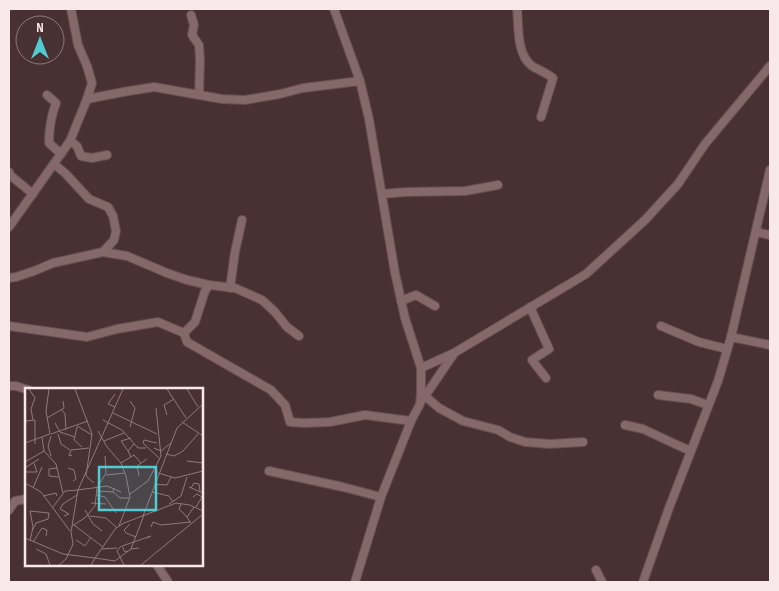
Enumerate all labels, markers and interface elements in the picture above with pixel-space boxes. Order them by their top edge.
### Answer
north arrow [15,15,65,65]
text: N [36,19,44,36]
inset map [25,388,202,566]

